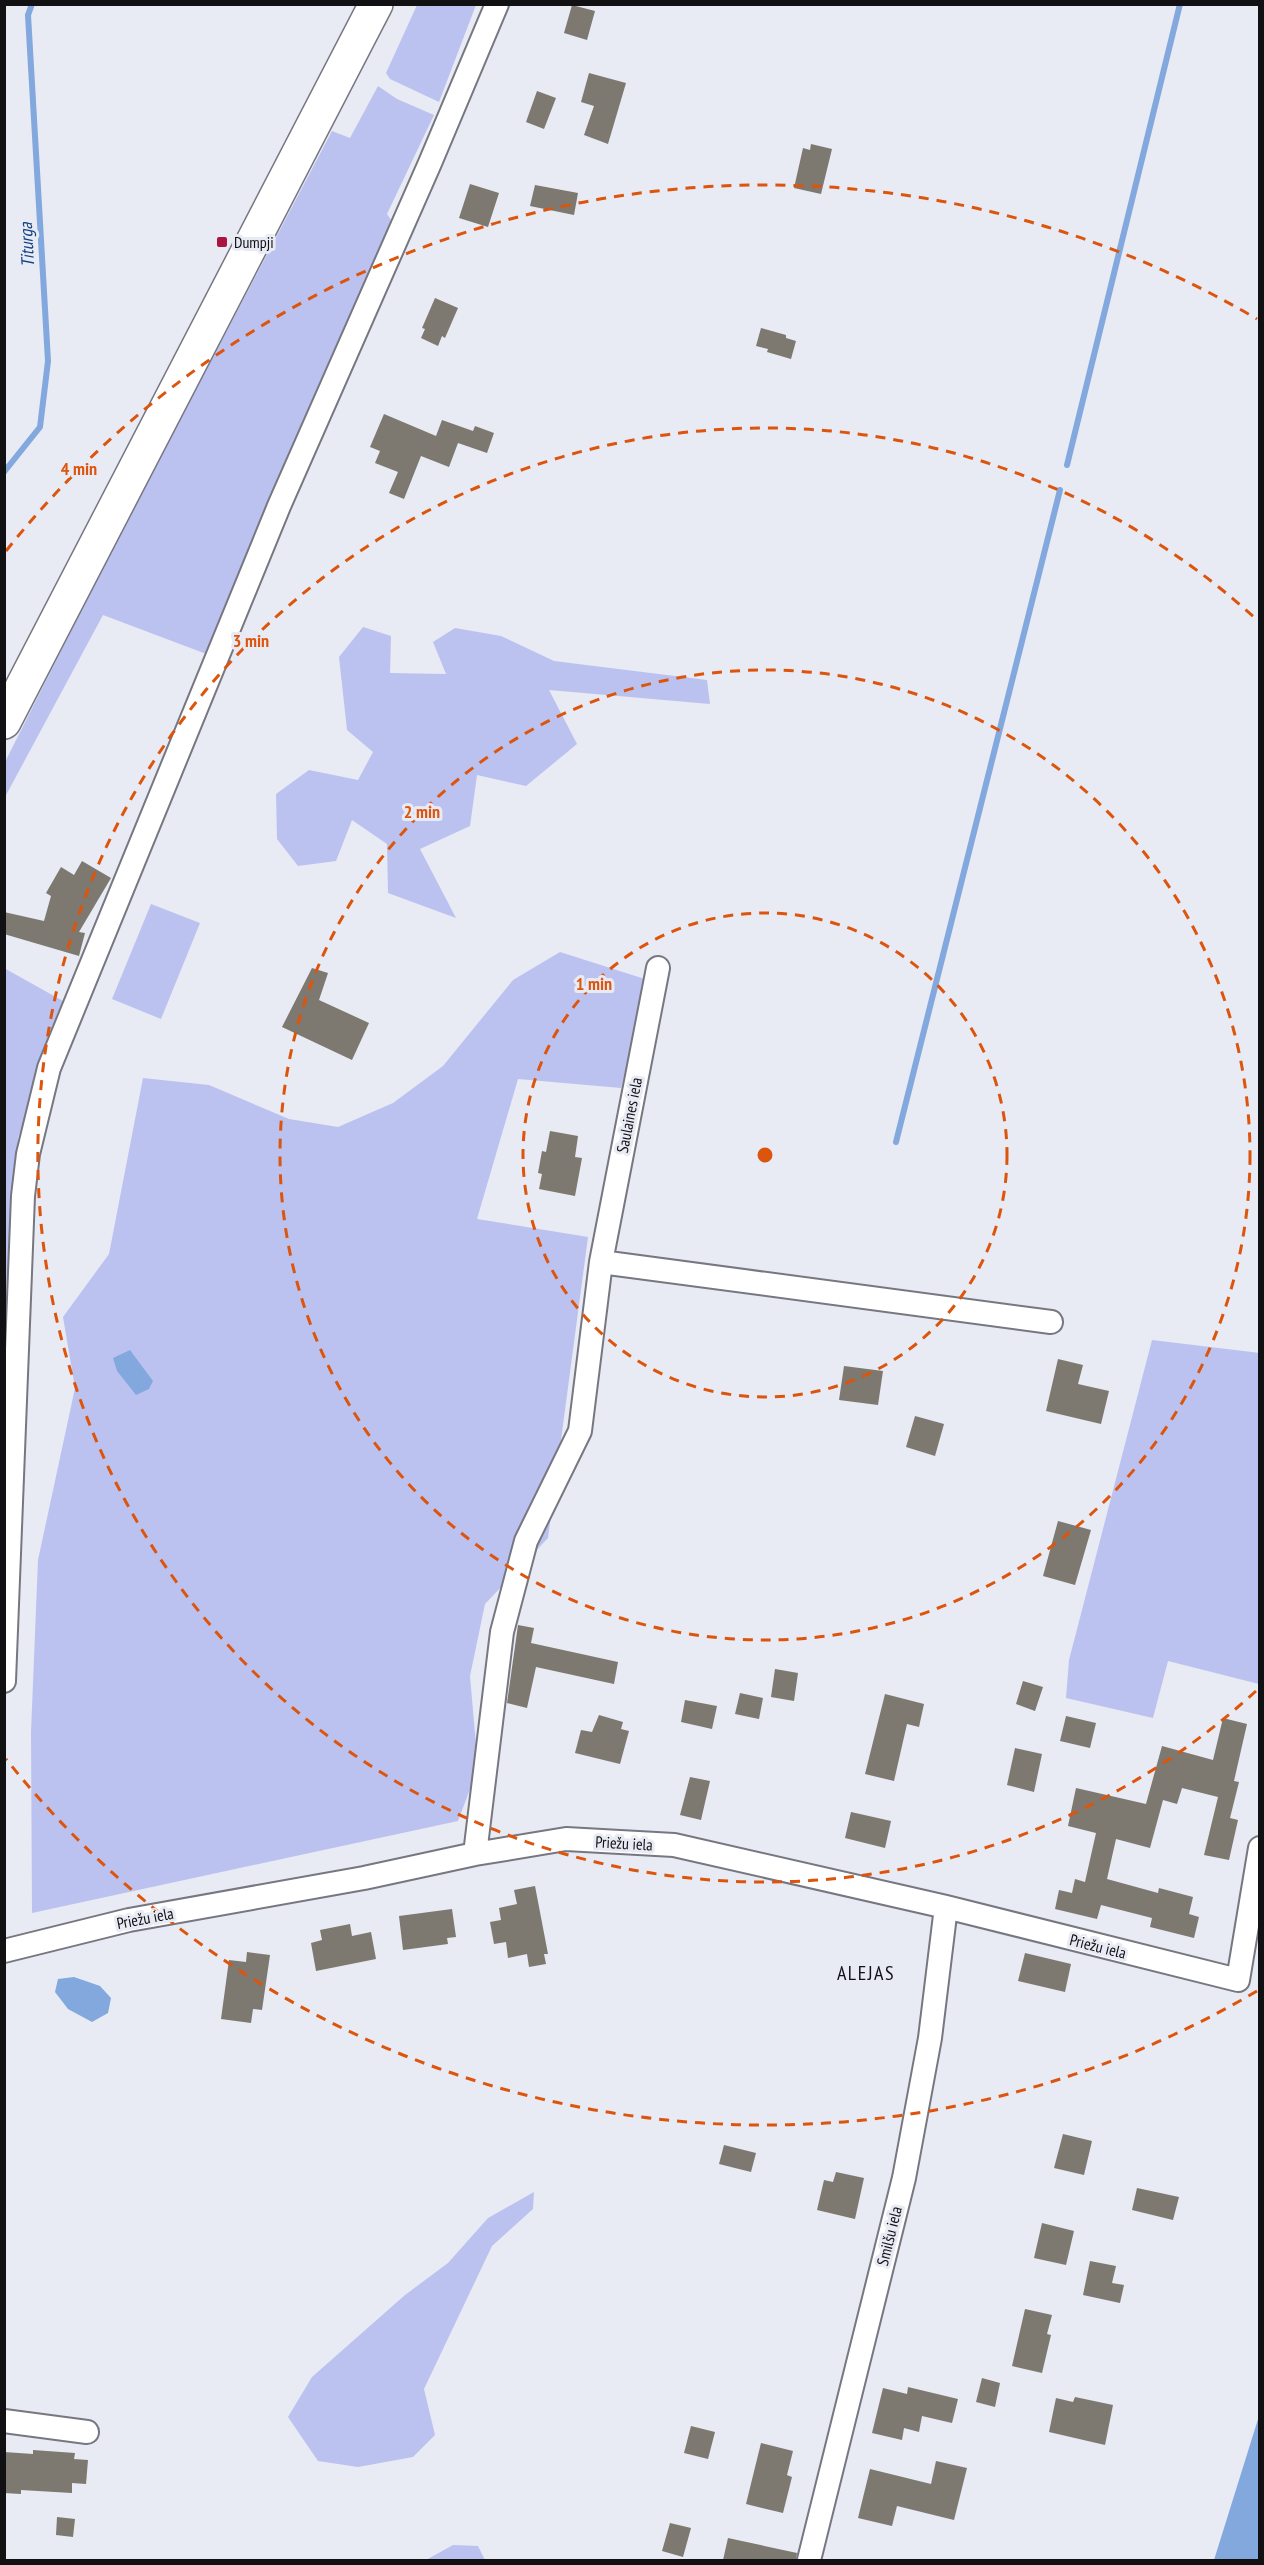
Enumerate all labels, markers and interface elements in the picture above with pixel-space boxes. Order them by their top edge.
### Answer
water label: Titurga [14,221,39,268]
place label: Dumpji [234,232,274,252]
marker: Dumpji [215,235,229,249]
text: 4 min [61,457,97,480]
text: 3 min [233,629,269,652]
text: 2 min [404,800,440,823]
text: 1 min [576,972,612,995]
street label: Saulaines iela [612,1076,646,1154]
centre of rings [755,1145,775,1165]
street label: Priežu iela [595,1832,653,1854]
street label: Priežu iela [115,1903,175,1933]
street label: Priežu iela [1068,1929,1128,1963]
district label: ALEJAS [837,1960,895,1986]
street label: Smilšu iela [872,2204,906,2268]

